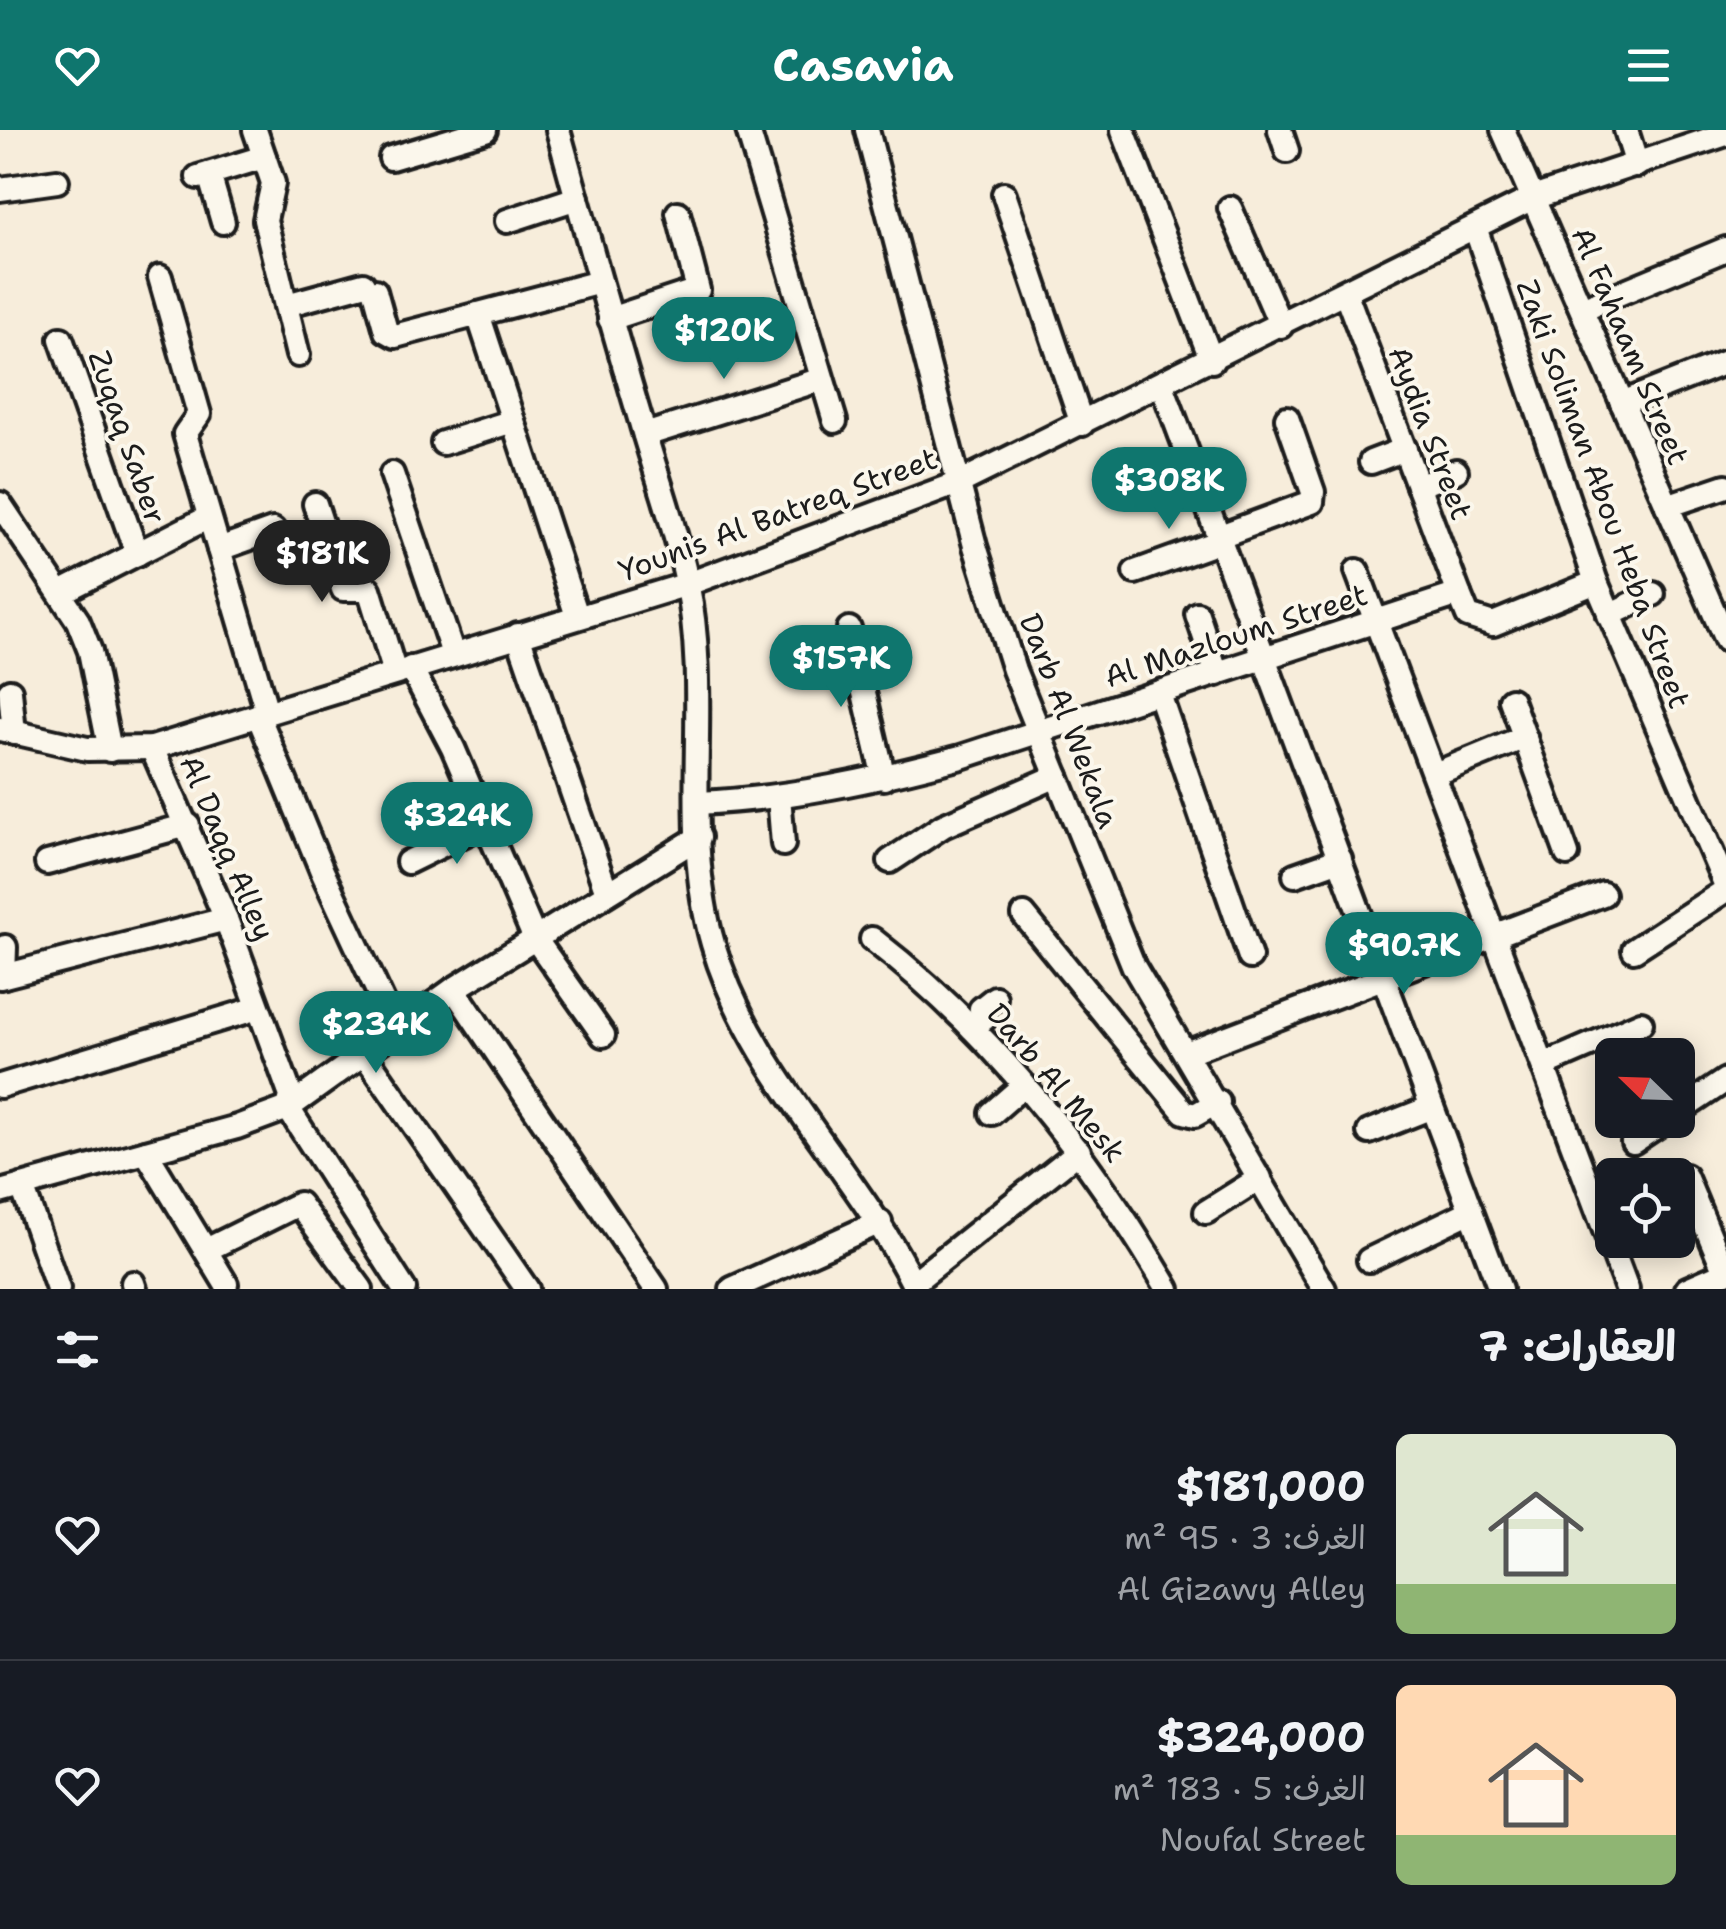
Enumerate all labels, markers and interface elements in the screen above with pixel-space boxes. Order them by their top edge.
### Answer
text: Casavia [772,35,954,95]
icon: heart [50,38,105,93]
icon: menu [1621,38,1676,93]
street label: Al Fahaam Street [1562,221,1699,471]
street label: Zaki Soliman Abou Heba Street [1507,274,1700,714]
pin: $120K [654,297,794,382]
text: $120K [674,308,774,351]
street label: Aydia Street [1379,340,1482,526]
street label: Zuqaq Saber [79,345,176,529]
street label: Younis Al Batreq Street [613,438,943,591]
pin: $308K [1099,447,1239,532]
text: $308K [1114,458,1224,501]
pin: $181K [252,520,392,605]
text: $181K [275,531,369,574]
street label: Al Mazloum Street [1099,574,1372,697]
street label: Darb Al Wekala [1010,608,1129,834]
pin: $157K [771,625,911,710]
text: $157K [791,636,891,679]
street label: Al Daqq Alley [170,749,285,947]
pin: $324K [387,782,527,867]
text: $324K [403,793,511,836]
pin: $90.7K [1323,912,1485,997]
text: $90.7K [1347,923,1461,966]
pin: $234K [306,991,446,1076]
street label: Darb Al Mesk [978,994,1135,1171]
text: $234K [321,1002,431,1045]
north arrow [1595,1038,1695,1138]
map controls [1595,1038,1695,1258]
button: locate [1595,1158,1695,1258]
text: العقارات: 7 [1478,1318,1676,1374]
icon: filters [50,1322,105,1377]
text: $181,000 [1176,1458,1366,1514]
icon: home [1476,1474,1596,1594]
icon: heart [50,1507,105,1562]
text: الغرف: 3 · 95 m² [1124,1516,1366,1559]
text: Al Gizawy Alley [1117,1567,1366,1610]
text: $324,000 [1156,1709,1366,1765]
icon: home [1476,1725,1596,1845]
icon: heart [50,1758,105,1813]
text: الغرف: 5 · 183 m² [1113,1767,1366,1810]
text: Noufal Street [1160,1818,1366,1861]

